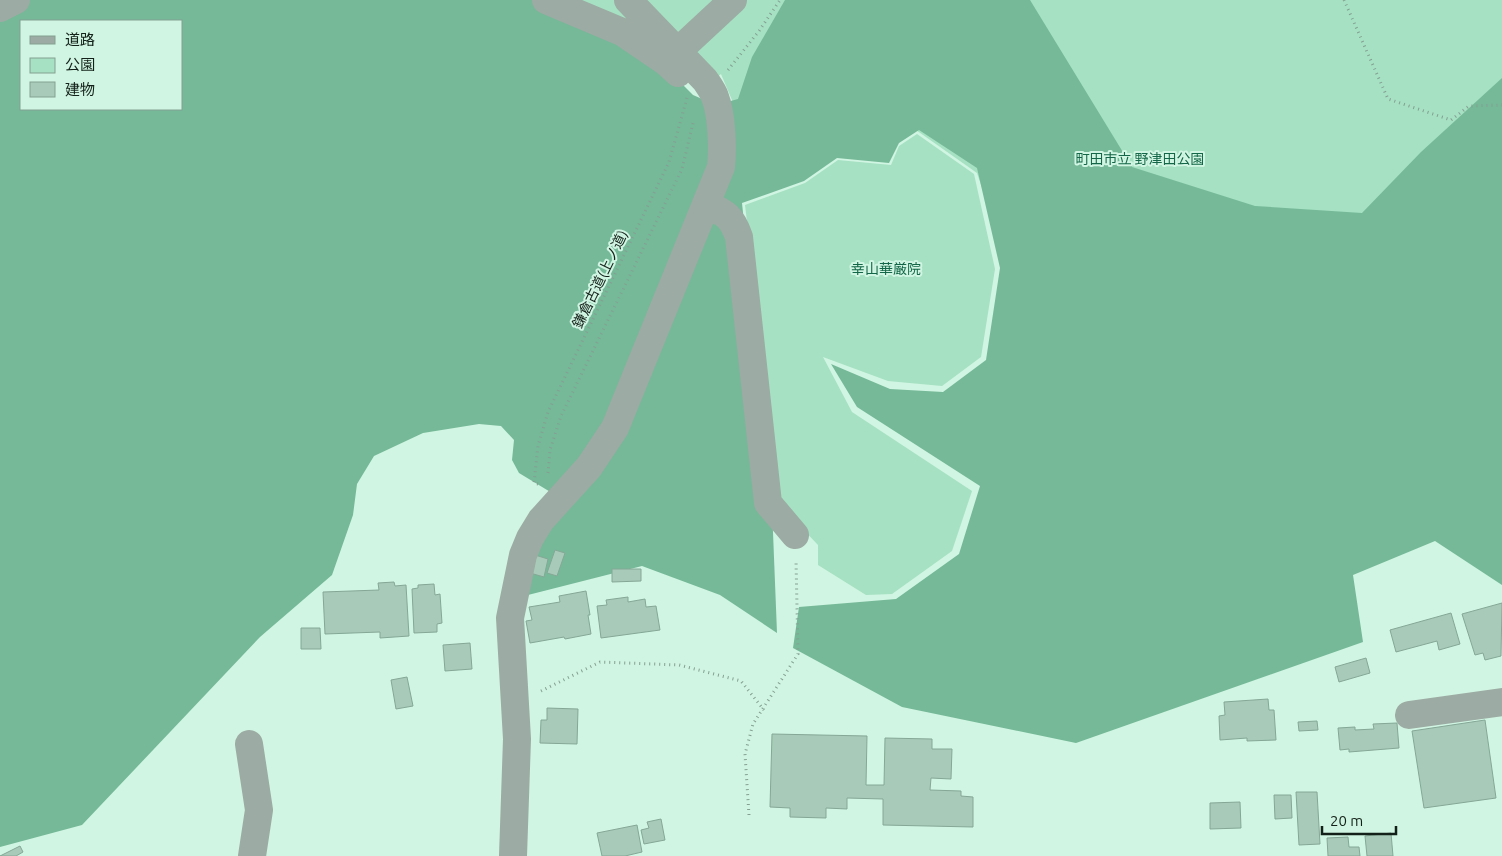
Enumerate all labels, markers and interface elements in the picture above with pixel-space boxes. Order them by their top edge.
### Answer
legend [20,20,182,110]
text: 道路 [65,31,95,48]
text: 公園 [65,56,95,73]
text: 建物 [65,81,95,98]
park label: 町田市立 野津田公園 [1075,151,1205,167]
street label: 鎌倉古道(上ノ道) [569,227,631,331]
park label: 幸山華厳院 [851,261,921,277]
scale bar [1322,804,1396,836]
text: 20 m [1330,812,1363,829]

